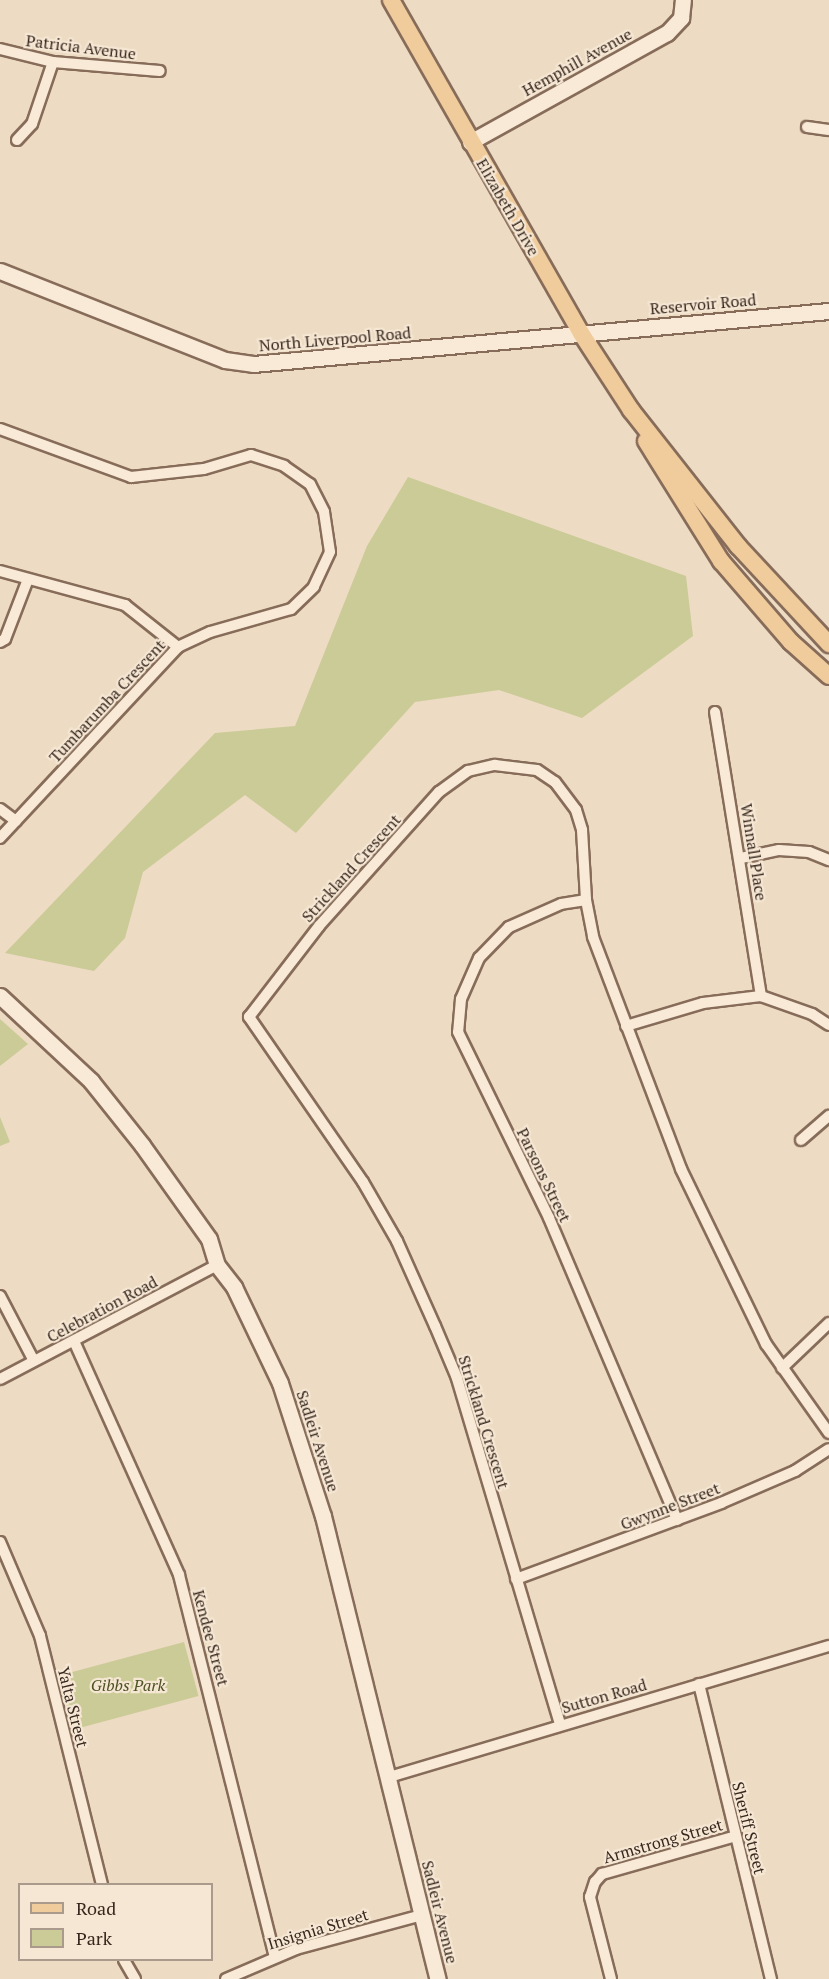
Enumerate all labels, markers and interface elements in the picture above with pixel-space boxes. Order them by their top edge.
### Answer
street label: Hemphill Avenue [519,24,635,100]
street label: Patricia Avenue [25,31,137,63]
street label: Elizabeth Drive [472,155,544,259]
street label: Reservoir Road [649,290,757,318]
street label: North Liverpool Road [258,323,412,355]
street label: Tumbarumba Crescent [45,636,169,766]
street label: Winnall Place [737,802,771,902]
street label: Strickland Crescent [298,810,404,926]
street label: Parsons Street [513,1125,575,1225]
street label: Celebration Road [43,1272,161,1346]
street label: Strickland Crescent [455,1353,513,1491]
street label: Sadleir Avenue [293,1388,343,1494]
street label: Gwynne Street [618,1478,722,1534]
street label: Kendee Street [189,1588,233,1688]
street label: Yalta Street [54,1665,92,1749]
park label: Gibbs Park [91,1675,165,1695]
street label: Sutton Road [559,1675,649,1717]
street label: Sheriff Street [728,1780,770,1876]
street label: Armstrong Street [601,1815,725,1867]
street label: Sadleir Avenue [418,1858,462,1966]
legend [18,1883,213,1961]
text: Road [76,1896,116,1920]
street label: Insignia Street [265,1905,371,1953]
text: Park [76,1926,112,1950]

